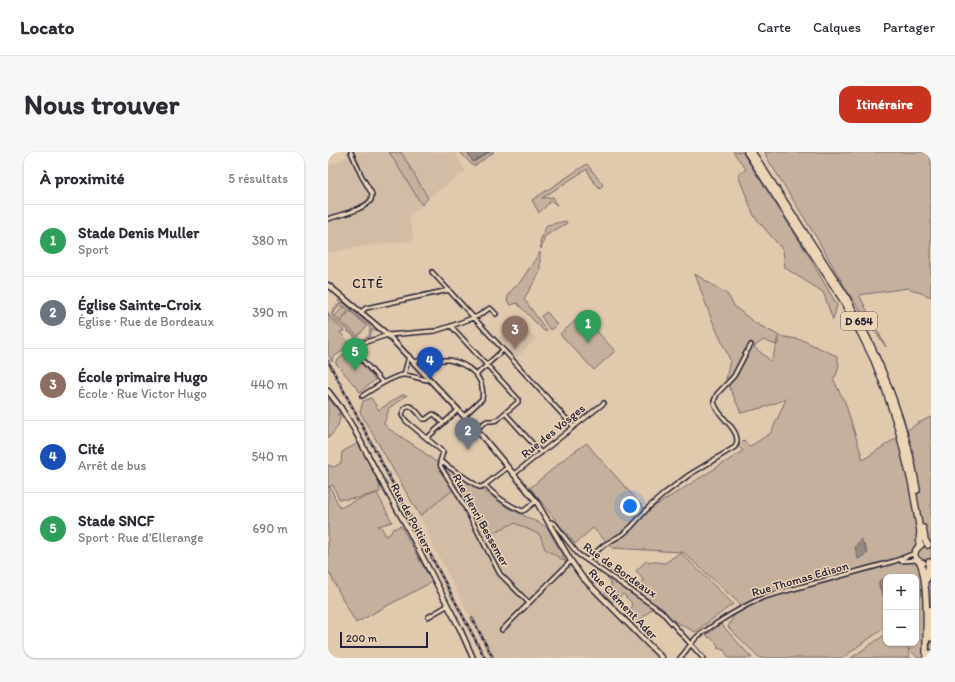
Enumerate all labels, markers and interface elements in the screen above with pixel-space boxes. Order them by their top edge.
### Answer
text: Locato [20,16,74,39]
text: Carte [757,19,791,36]
text: Calques [813,19,861,36]
text: Partager [883,19,935,36]
button: Itinéraire [839,86,931,123]
text: Nous trouver [24,87,179,121]
text: À proximité [40,168,125,188]
text: 5 résultats [228,171,288,186]
text: Stade Denis Muller [78,224,199,242]
text: 1 [50,233,56,248]
text: 380 m [252,233,288,248]
text: Sport [78,242,109,257]
district label: CITÉ [352,276,384,291]
text: Église Sainte-Croix [78,296,201,314]
text: 2 [50,305,56,320]
text: 390 m [252,305,288,320]
pin: 1 [575,310,601,343]
road number: D 654 [841,312,877,330]
text: Église · Rue de Bordeaux [78,314,214,329]
pin: 3 [502,316,528,349]
pin: 5 [342,338,368,371]
pin: 4 [417,347,443,380]
text: École primaire Hugo [78,368,208,386]
text: 3 [49,377,57,392]
text: 440 m [251,377,288,392]
text: École · Rue Victor Hugo [78,386,207,401]
street label: Rue des Vosges [518,401,588,461]
pin: 2 [455,417,481,450]
text: Cité [78,440,104,458]
text: 4 [49,449,57,464]
text: 540 m [251,449,288,464]
text: Arrêt de bus [78,458,146,473]
street label: Rue Henri Bessemer [450,471,512,569]
street label: Rue de Poitiers [388,481,436,555]
your location [620,496,640,516]
text: Stade SNCF [78,512,154,530]
text: 5 [50,521,56,536]
text: 690 m [252,521,288,536]
text: Sport · Rue d'Ellerange [78,530,204,545]
street label: Rue de Bordeaux [580,539,660,601]
street label: Rue Thomas Edison [750,558,850,600]
street label: Rue Clément Ader [586,566,661,643]
map controls [883,574,919,646]
button: + [883,574,919,610]
button: − [883,610,919,646]
scale bar [340,630,428,649]
text: 200 m [346,632,377,645]

